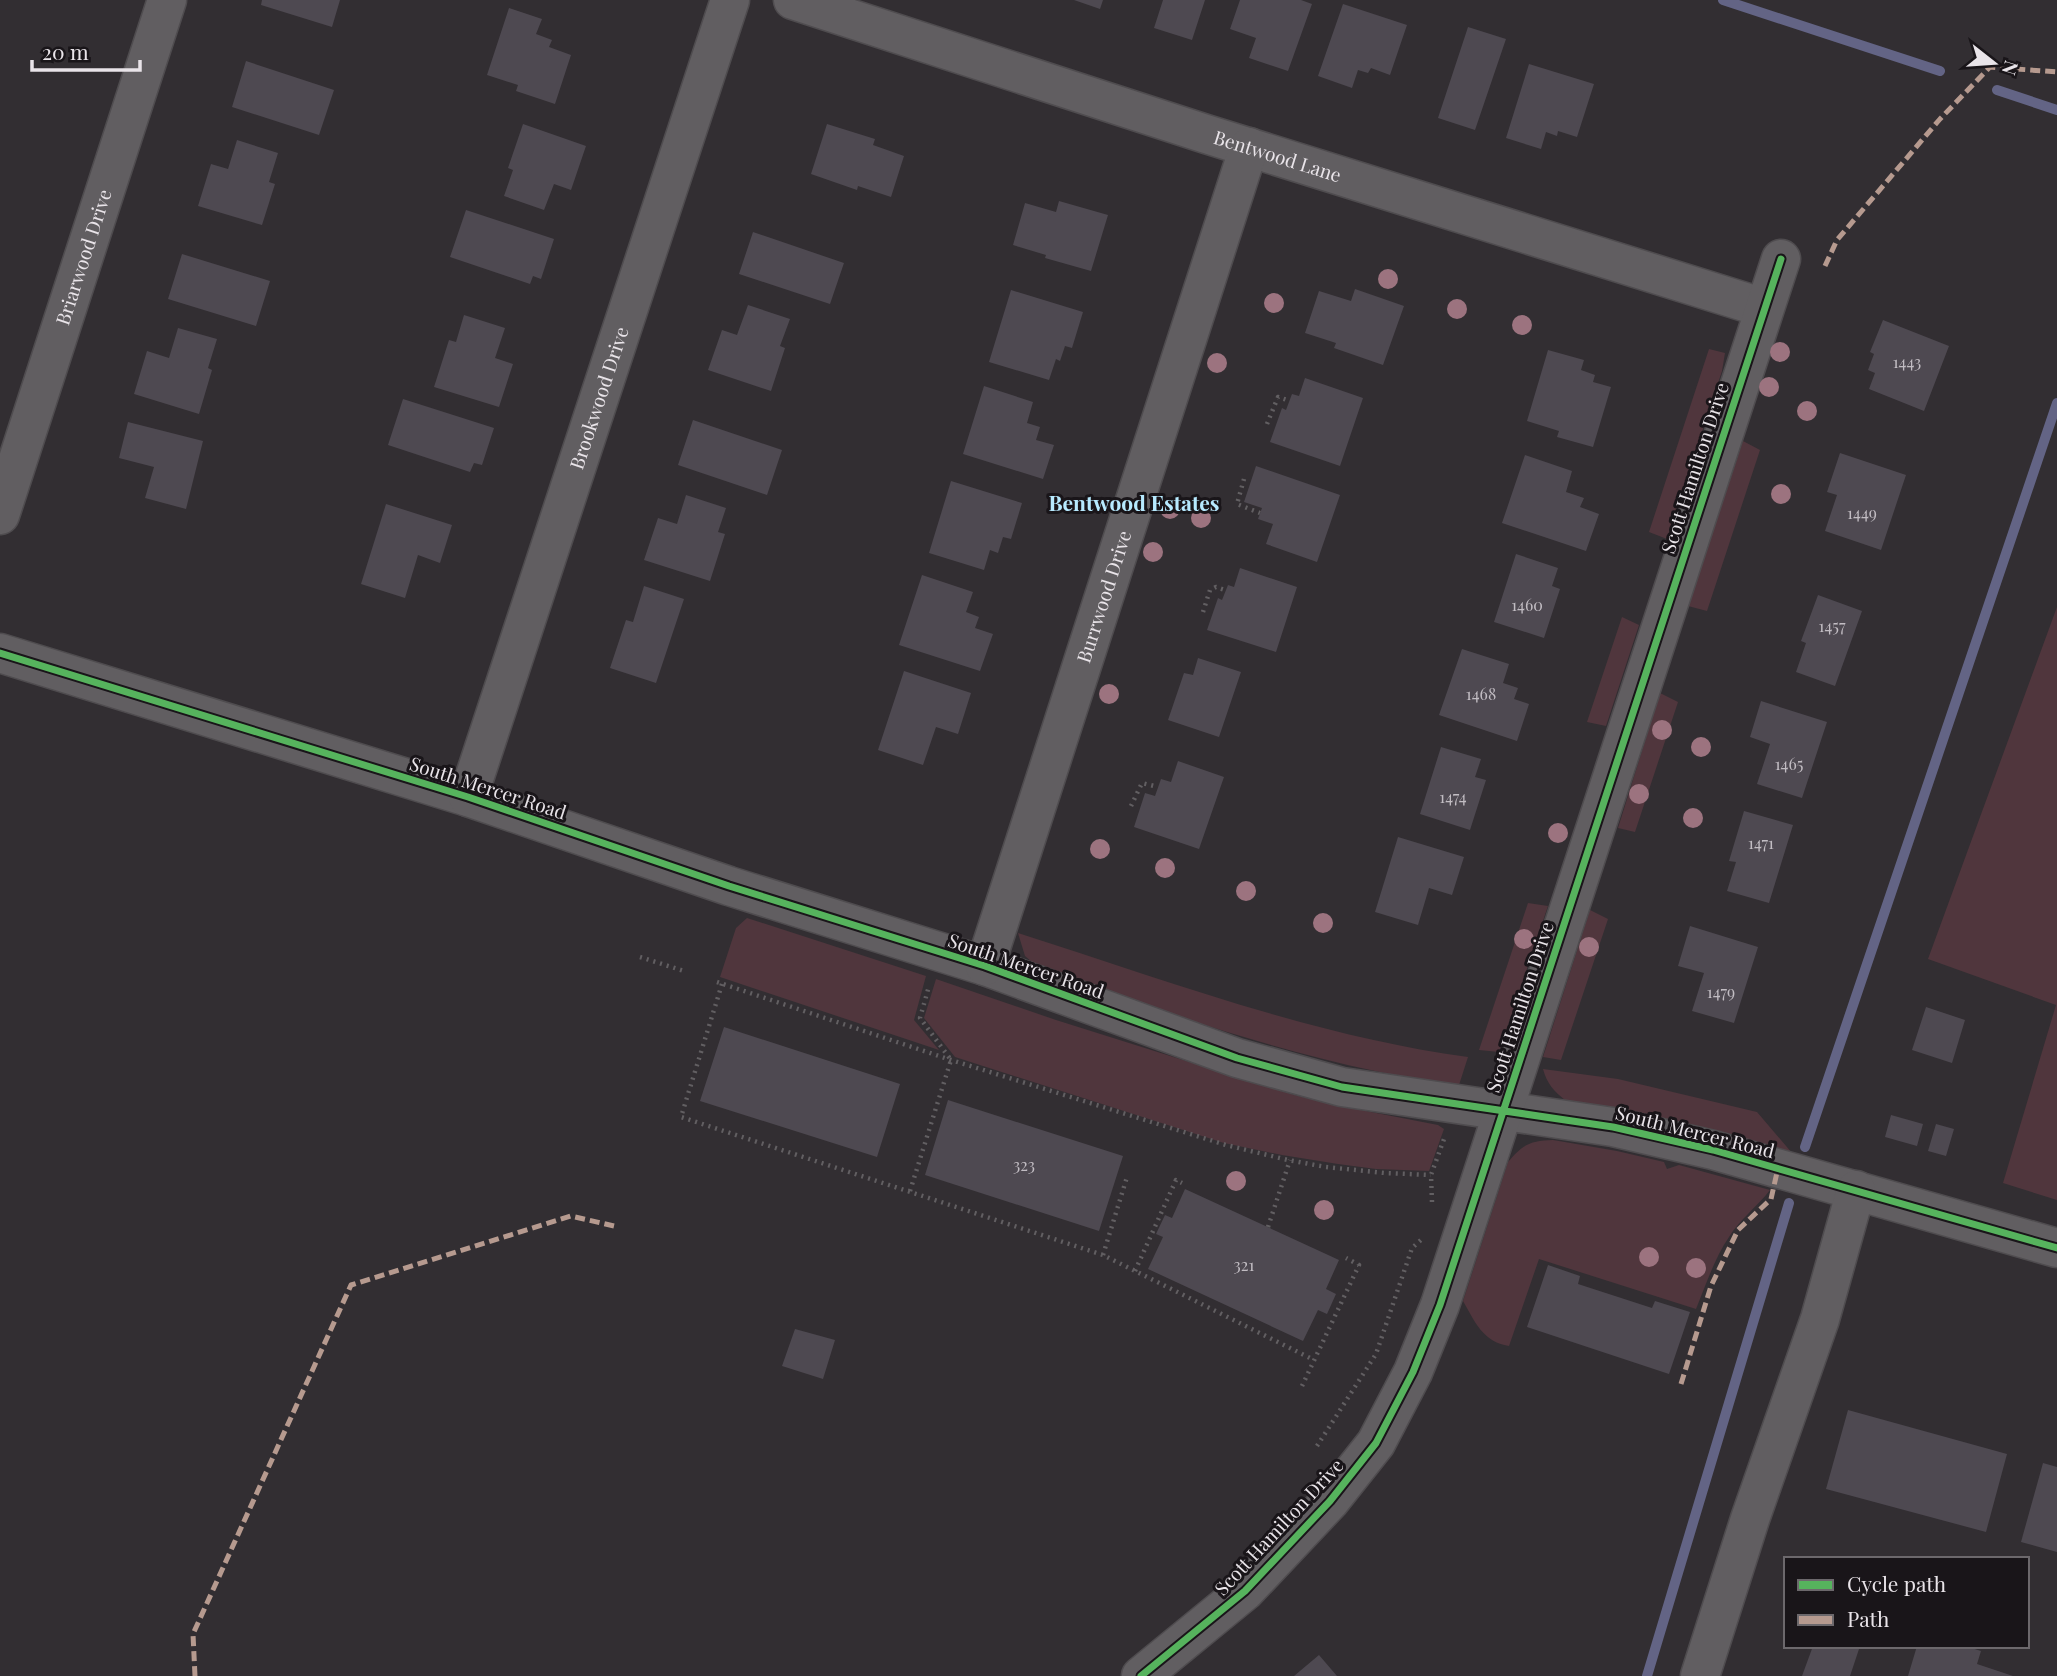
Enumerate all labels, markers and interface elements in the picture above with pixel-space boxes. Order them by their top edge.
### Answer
scale bar [32,28,140,72]
north arrow [1959,28,2029,98]
text: 20 m [42,37,89,65]
text: N [1997,58,2026,79]
street label: Bentwood Lane [1211,123,1345,187]
street label: Briarwood Drive [48,186,117,328]
street label: Brookwood Drive [563,323,634,472]
house number: 1443 [1893,351,1921,372]
street label: Scott Hamilton Drive [1654,379,1734,557]
district label: Bentwood Estates [1048,488,1220,516]
house number: 1449 [1847,502,1877,523]
street label: Burrwood Drive [1070,527,1137,666]
house number: 1460 [1511,594,1543,615]
house number: 1457 [1819,615,1846,636]
house number: 1468 [1466,683,1496,704]
street label: South Mercer Road [407,749,570,825]
house number: 1465 [1775,753,1803,774]
house number: 1474 [1439,786,1467,807]
house number: 1471 [1748,832,1774,853]
street label: Scott Hamilton Drive [1479,918,1559,1096]
street label: South Mercer Road [945,926,1108,1004]
house number: 1479 [1707,981,1735,1002]
street label: South Mercer Road [1613,1099,1778,1163]
house number: 323 [1013,1154,1035,1175]
house number: 321 [1234,1254,1254,1275]
street label: Scott Hamilton Drive [1208,1452,1349,1600]
legend [1784,1557,2029,1648]
text: Cycle path [1847,1569,1947,1597]
text: Path [1847,1604,1890,1632]

